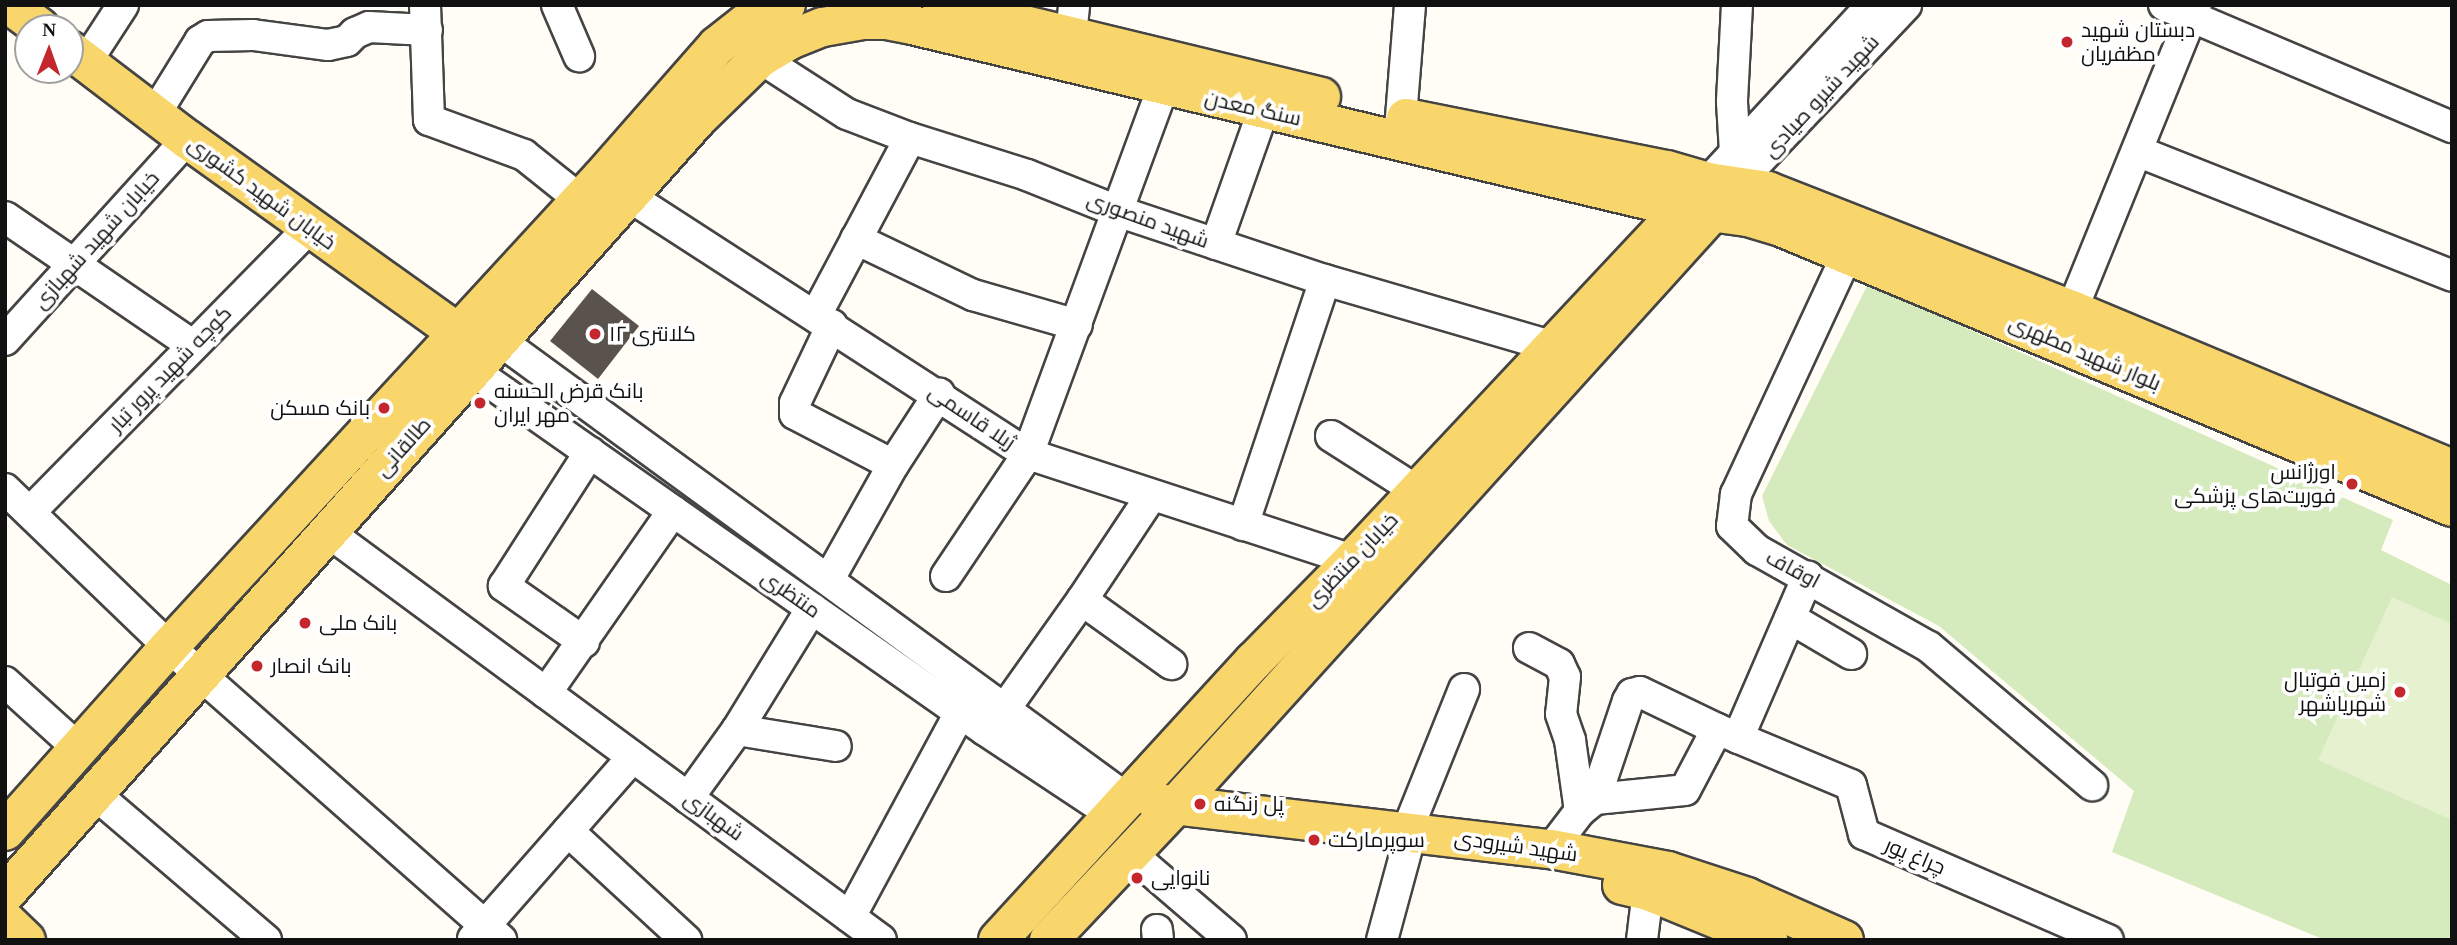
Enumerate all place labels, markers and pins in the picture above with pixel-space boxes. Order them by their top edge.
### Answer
place label: دبستان شهید مظفریان [2081,17,2195,67]
marker: دبستان شهید مظفریان [2059,34,2075,50]
place label: کلانتری ۱۲ [609,321,696,347]
marker: کلانتری ۱۲ [587,326,603,342]
place label: بانک قرض الحسنه مهر ایران [494,378,644,428]
place label: بانک مسکن [270,395,370,421]
marker: بانک قرض الحسنه مهر ایران [472,395,488,411]
marker: بانک مسکن [376,400,392,416]
place label: اورژانس فوریت‌های پزشکی [2174,459,2336,509]
marker: اورژانس فوریت‌های پزشکی [2342,474,2362,494]
place label: بانک ملی [319,610,397,636]
marker: بانک ملی [297,615,313,631]
place label: بانک انصار [271,653,352,679]
marker: بانک انصار [249,658,265,674]
place label: زمین فوتبال شهریاشهر [2284,667,2386,717]
marker: زمین فوتبال شهریاشهر [2392,684,2408,700]
place label: پل زنگنه [1214,791,1284,817]
marker: پل زنگنه [1192,796,1208,812]
place label: سوپرمارکت [1328,827,1425,853]
marker: سوپرمارکت [1306,832,1322,848]
place label: نانوایی [1151,865,1210,891]
marker: نانوایی [1129,870,1145,886]

